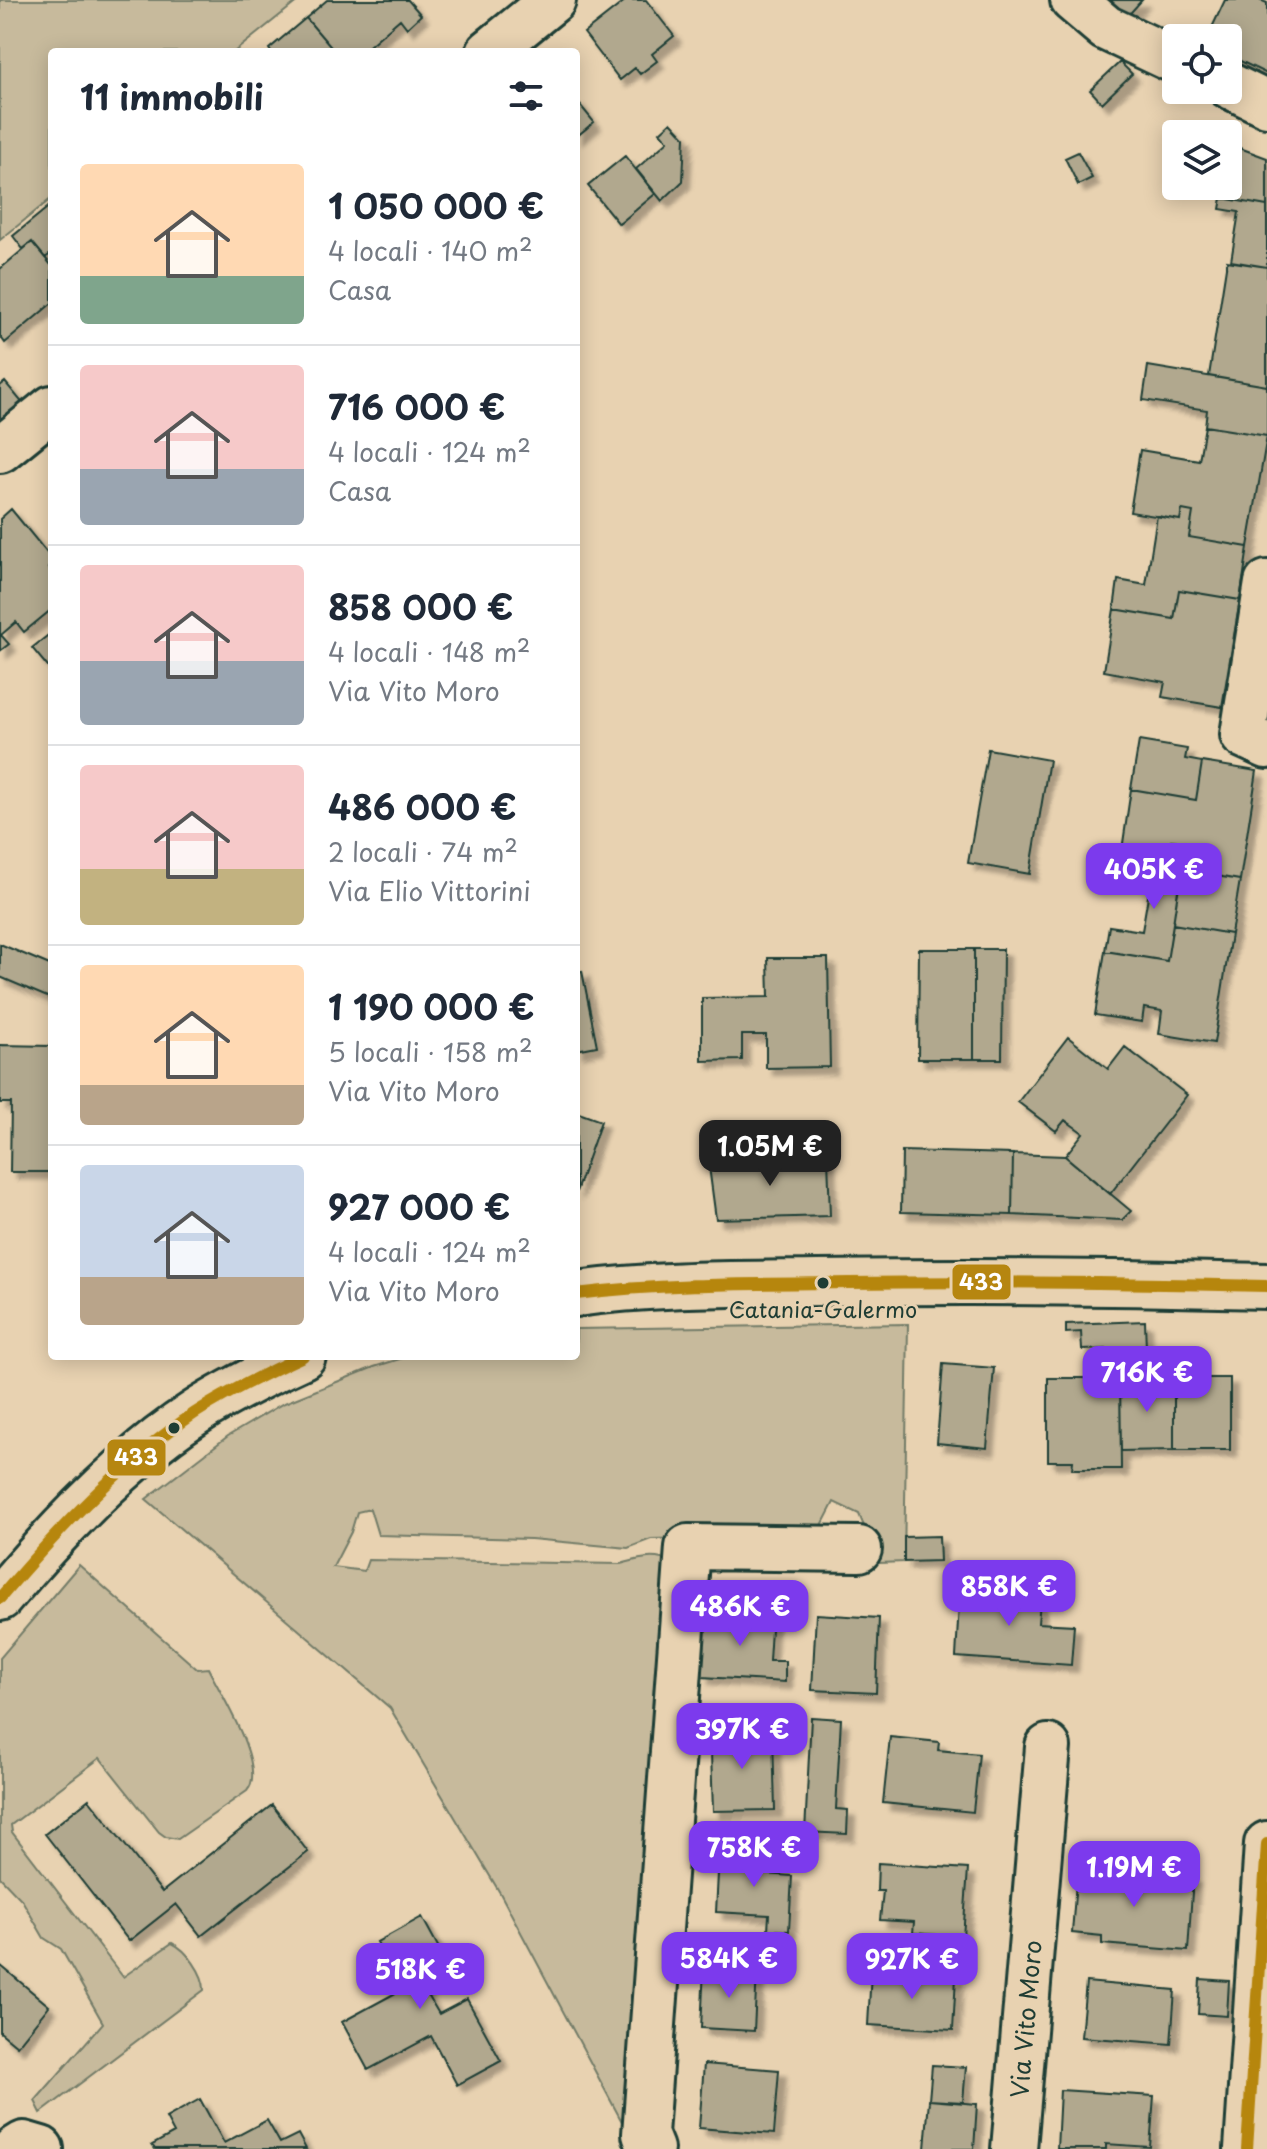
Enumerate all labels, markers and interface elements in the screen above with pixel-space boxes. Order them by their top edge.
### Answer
map controls [1162,24,1242,200]
button: locate [1162,24,1242,104]
text: 11 immobili [80,70,263,122]
icon: filters [504,74,548,118]
button: layers [1162,120,1242,200]
text: 1 050 000 € [328,179,544,231]
icon: home [144,196,240,292]
text: 4 locali · 140 m² [328,231,533,270]
text: Casa [328,270,391,309]
text: 716 000 € [328,380,505,432]
icon: home [144,397,240,493]
text: 4 locali · 124 m² [328,432,531,471]
text: Casa [328,471,391,510]
text: 858 000 € [328,580,513,632]
icon: home [144,597,240,693]
text: 4 locali · 148 m² [328,632,530,671]
text: Via Vito Moro [328,671,500,710]
text: 486 000 € [328,780,517,832]
icon: home [144,797,240,893]
text: 2 locali · 74 m² [328,832,518,871]
pin: 405K € [1089,843,1219,911]
text: 405K € [1104,849,1204,888]
text: Via Elio Vittorini [328,871,531,910]
text: 1 190 000 € [328,980,535,1032]
icon: home [144,997,240,1093]
text: 5 locali · 158 m² [328,1032,533,1071]
text: Via Vito Moro [328,1071,500,1110]
pin: 1.05M € [696,1120,844,1188]
text: 1.05M € [717,1126,823,1165]
text: 927 000 € [328,1180,510,1232]
icon: home [144,1197,240,1293]
text: 4 locali · 124 m² [328,1232,531,1271]
line badge: 433 [951,1263,1012,1301]
text: 433 [959,1264,1003,1297]
text: Via Vito Moro [328,1271,500,1310]
marker: Catania-Galermo [815,1275,831,1291]
place label: Catania-Galermo [729,1292,917,1325]
pin: 716K € [1082,1346,1212,1414]
text: 716K € [1101,1352,1193,1391]
unlabelled marker [166,1420,182,1436]
line badge: 433 [106,1438,167,1477]
text: 433 [114,1439,158,1472]
pin: 858K € [944,1560,1074,1628]
text: 858K € [960,1566,1058,1605]
pin: 486K € [675,1580,805,1648]
text: 486K € [689,1586,791,1625]
pin: 397K € [677,1703,807,1771]
text: 397K € [694,1709,790,1748]
pin: 758K € [689,1821,819,1889]
text: 758K € [707,1827,801,1866]
pin: 1.19M € [1060,1841,1208,1909]
text: 1.19M € [1086,1847,1182,1886]
pin: 584K € [664,1932,794,2000]
pin: 927K € [847,1933,977,2001]
text: 584K € [680,1938,778,1977]
street label: Via Vito Moro [1000,1938,1050,2100]
text: 927K € [865,1939,959,1978]
pin: 518K € [355,1943,485,2011]
text: 518K € [374,1949,466,1988]

